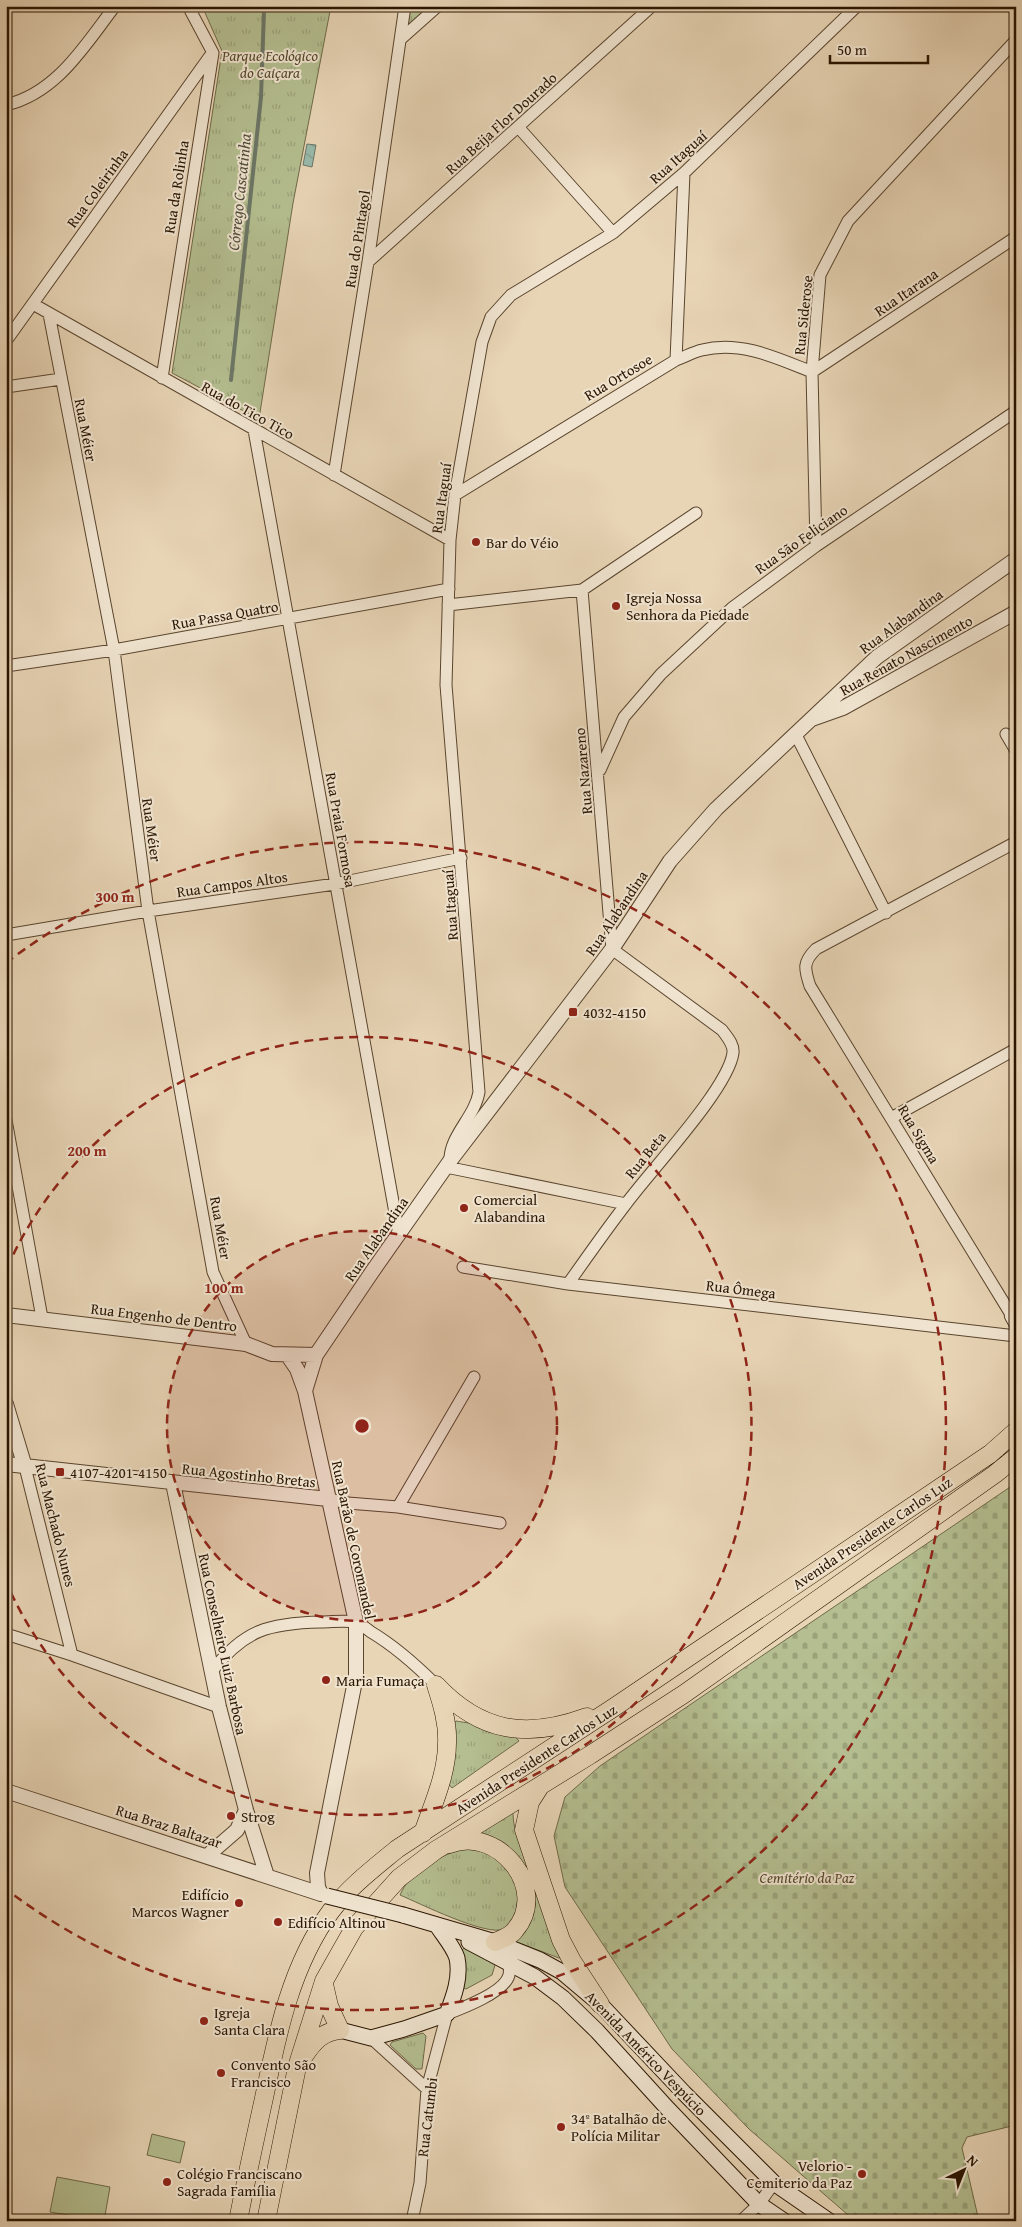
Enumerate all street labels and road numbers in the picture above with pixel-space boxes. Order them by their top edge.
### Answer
street label: Rua Beija Flor Dourado [441,67,562,179]
street label: Rua Itaguaí [645,125,712,189]
street label: Rua da Rolinha [158,139,194,235]
street label: Rua Coleirinha [61,144,133,232]
street label: Rua do Pintagol [339,189,375,289]
street label: Rua Itarana [870,263,942,321]
street label: Rua Siderose [788,274,818,356]
street label: Rua Ortosoe [580,348,656,406]
street label: Rua do Tico Tico [198,376,299,444]
street label: Rua Méier [70,397,102,463]
street label: Rua Itaguaí [426,461,456,535]
street label: Rua São Feliciano [750,499,852,579]
street label: Rua Alabandina [855,584,947,658]
street label: Rua Passa Quatro [170,595,280,635]
street label: Rua Renato Nascimento [836,610,977,700]
street label: Rua Nazareno [569,727,597,815]
street label: Rua Praia Formosa [321,771,361,889]
street label: Rua Méier [137,797,167,863]
street label: Rua Campos Altos [175,866,289,902]
street label: Rua Alabandina [580,866,652,960]
street label: Rua Itaguaí [437,868,463,941]
street label: Rua Sigma [893,1101,945,1167]
street label: Rua Beta [620,1127,670,1183]
street label: Rua Alabandina [339,1193,413,1285]
street label: Rua Méier [205,1195,237,1261]
street label: Rua Ômega [705,1274,777,1304]
street label: Rua Engenho de Dentro [90,1298,239,1336]
street label: Rua Agostinho Bretas [181,1458,317,1492]
street label: Rua Barão de Coromandel [327,1459,381,1621]
street label: Rua Machado Nunes [30,1461,82,1589]
street label: Avenida Presidente Carlos Luz [788,1471,956,1594]
street label: Rua Conselheiro Luiz Barbosa [194,1551,252,1737]
street label: Avenida Presidente Carlos Luz [451,1699,621,1819]
street label: Rua Braz Baltazar [113,1799,225,1853]
street label: Avenida Américo Vespúcio [581,1986,712,2120]
street label: Rua Catumbi [412,2076,442,2158]

